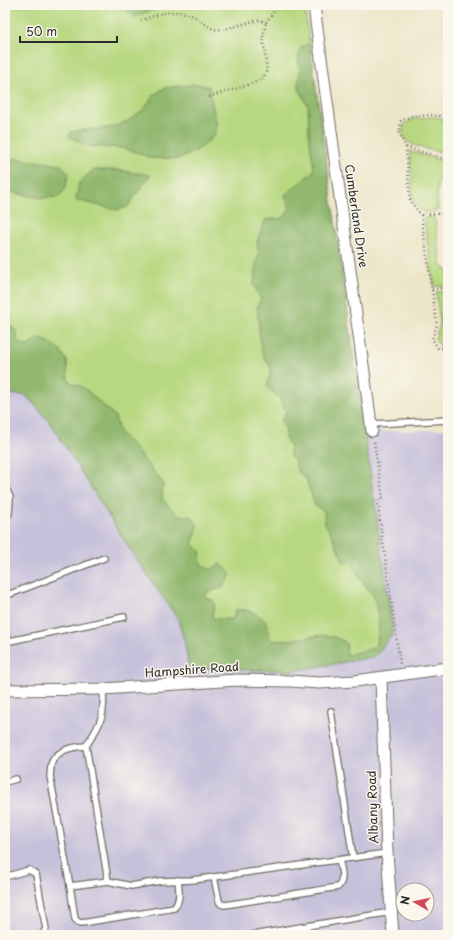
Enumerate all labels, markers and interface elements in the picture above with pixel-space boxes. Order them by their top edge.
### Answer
scale bar [20,18,117,44]
text: 50 m [26,22,57,40]
street label: Cumberland Drive [341,163,373,269]
street label: Hampshire Road [144,657,240,681]
street label: Albany Road [362,770,382,844]
north arrow [395,882,435,922]
text: N [396,894,414,906]

